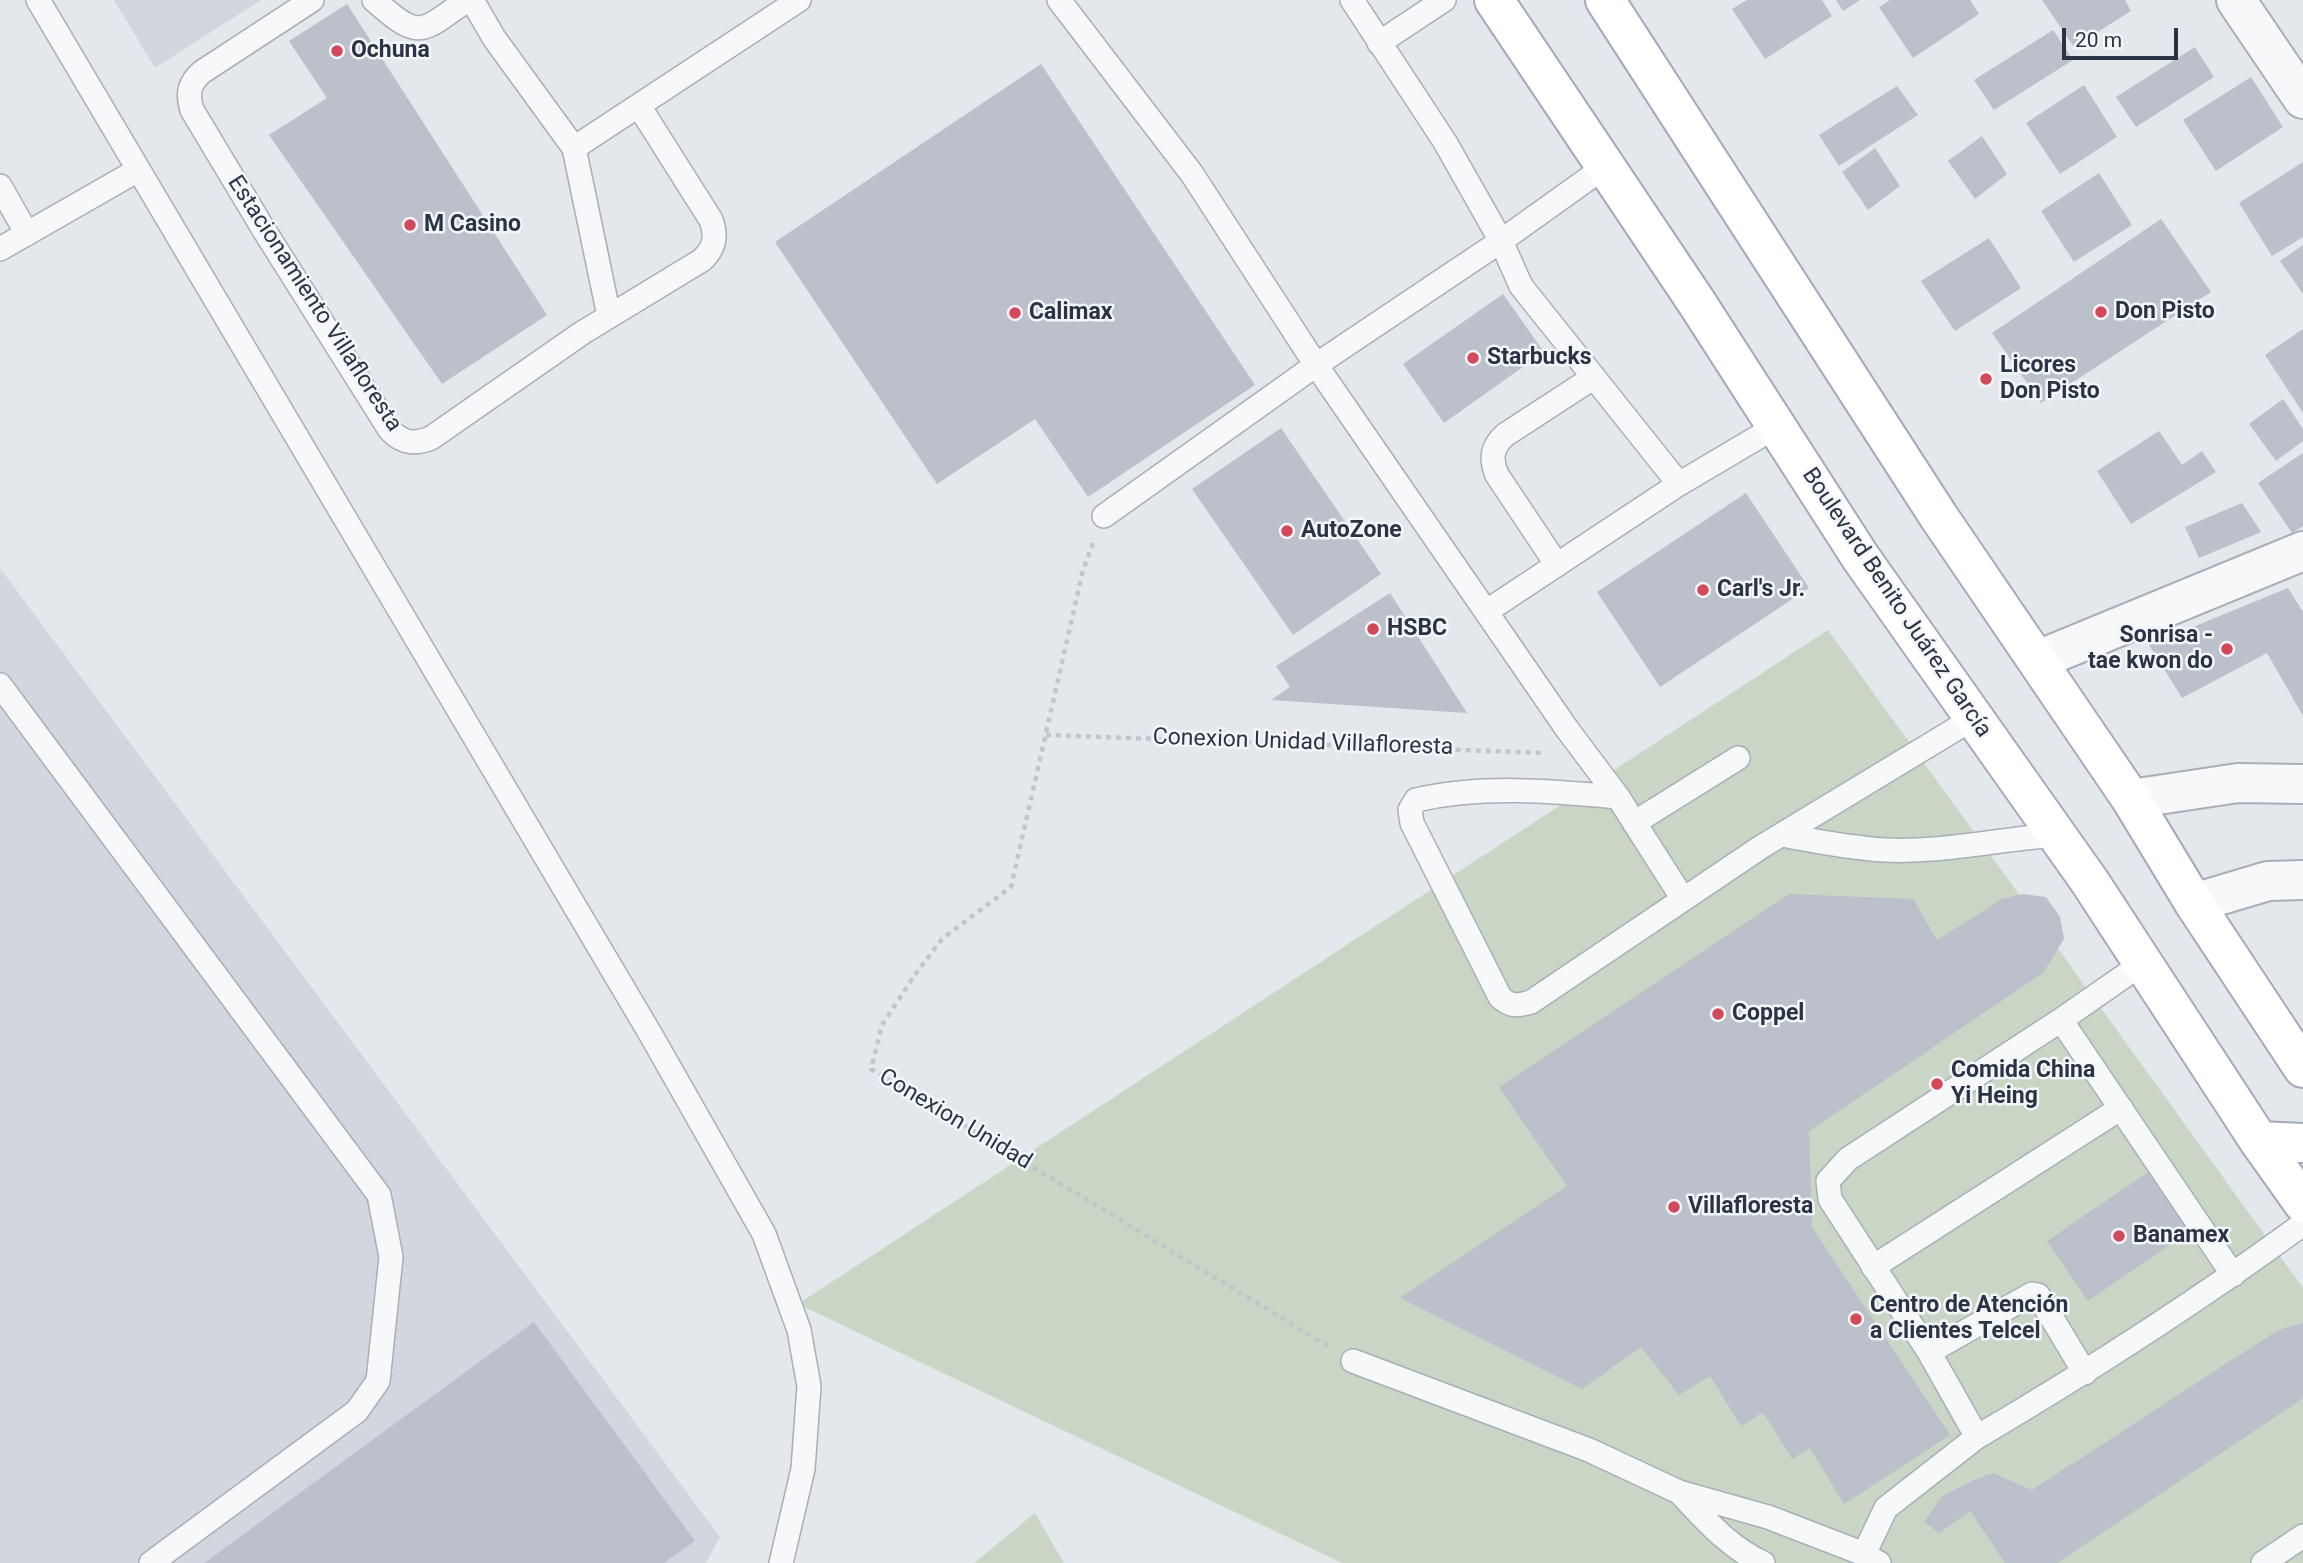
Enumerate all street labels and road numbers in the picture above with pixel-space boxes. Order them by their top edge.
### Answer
street label: Estacionamiento Villafloresta [221,171,407,437]
street label: Boulevard Benito Juárez García [1795,463,1997,743]
street label: Conexion Unidad Villafloresta [1152,724,1454,762]
street label: Conexion Unidad [874,1064,1036,1176]

